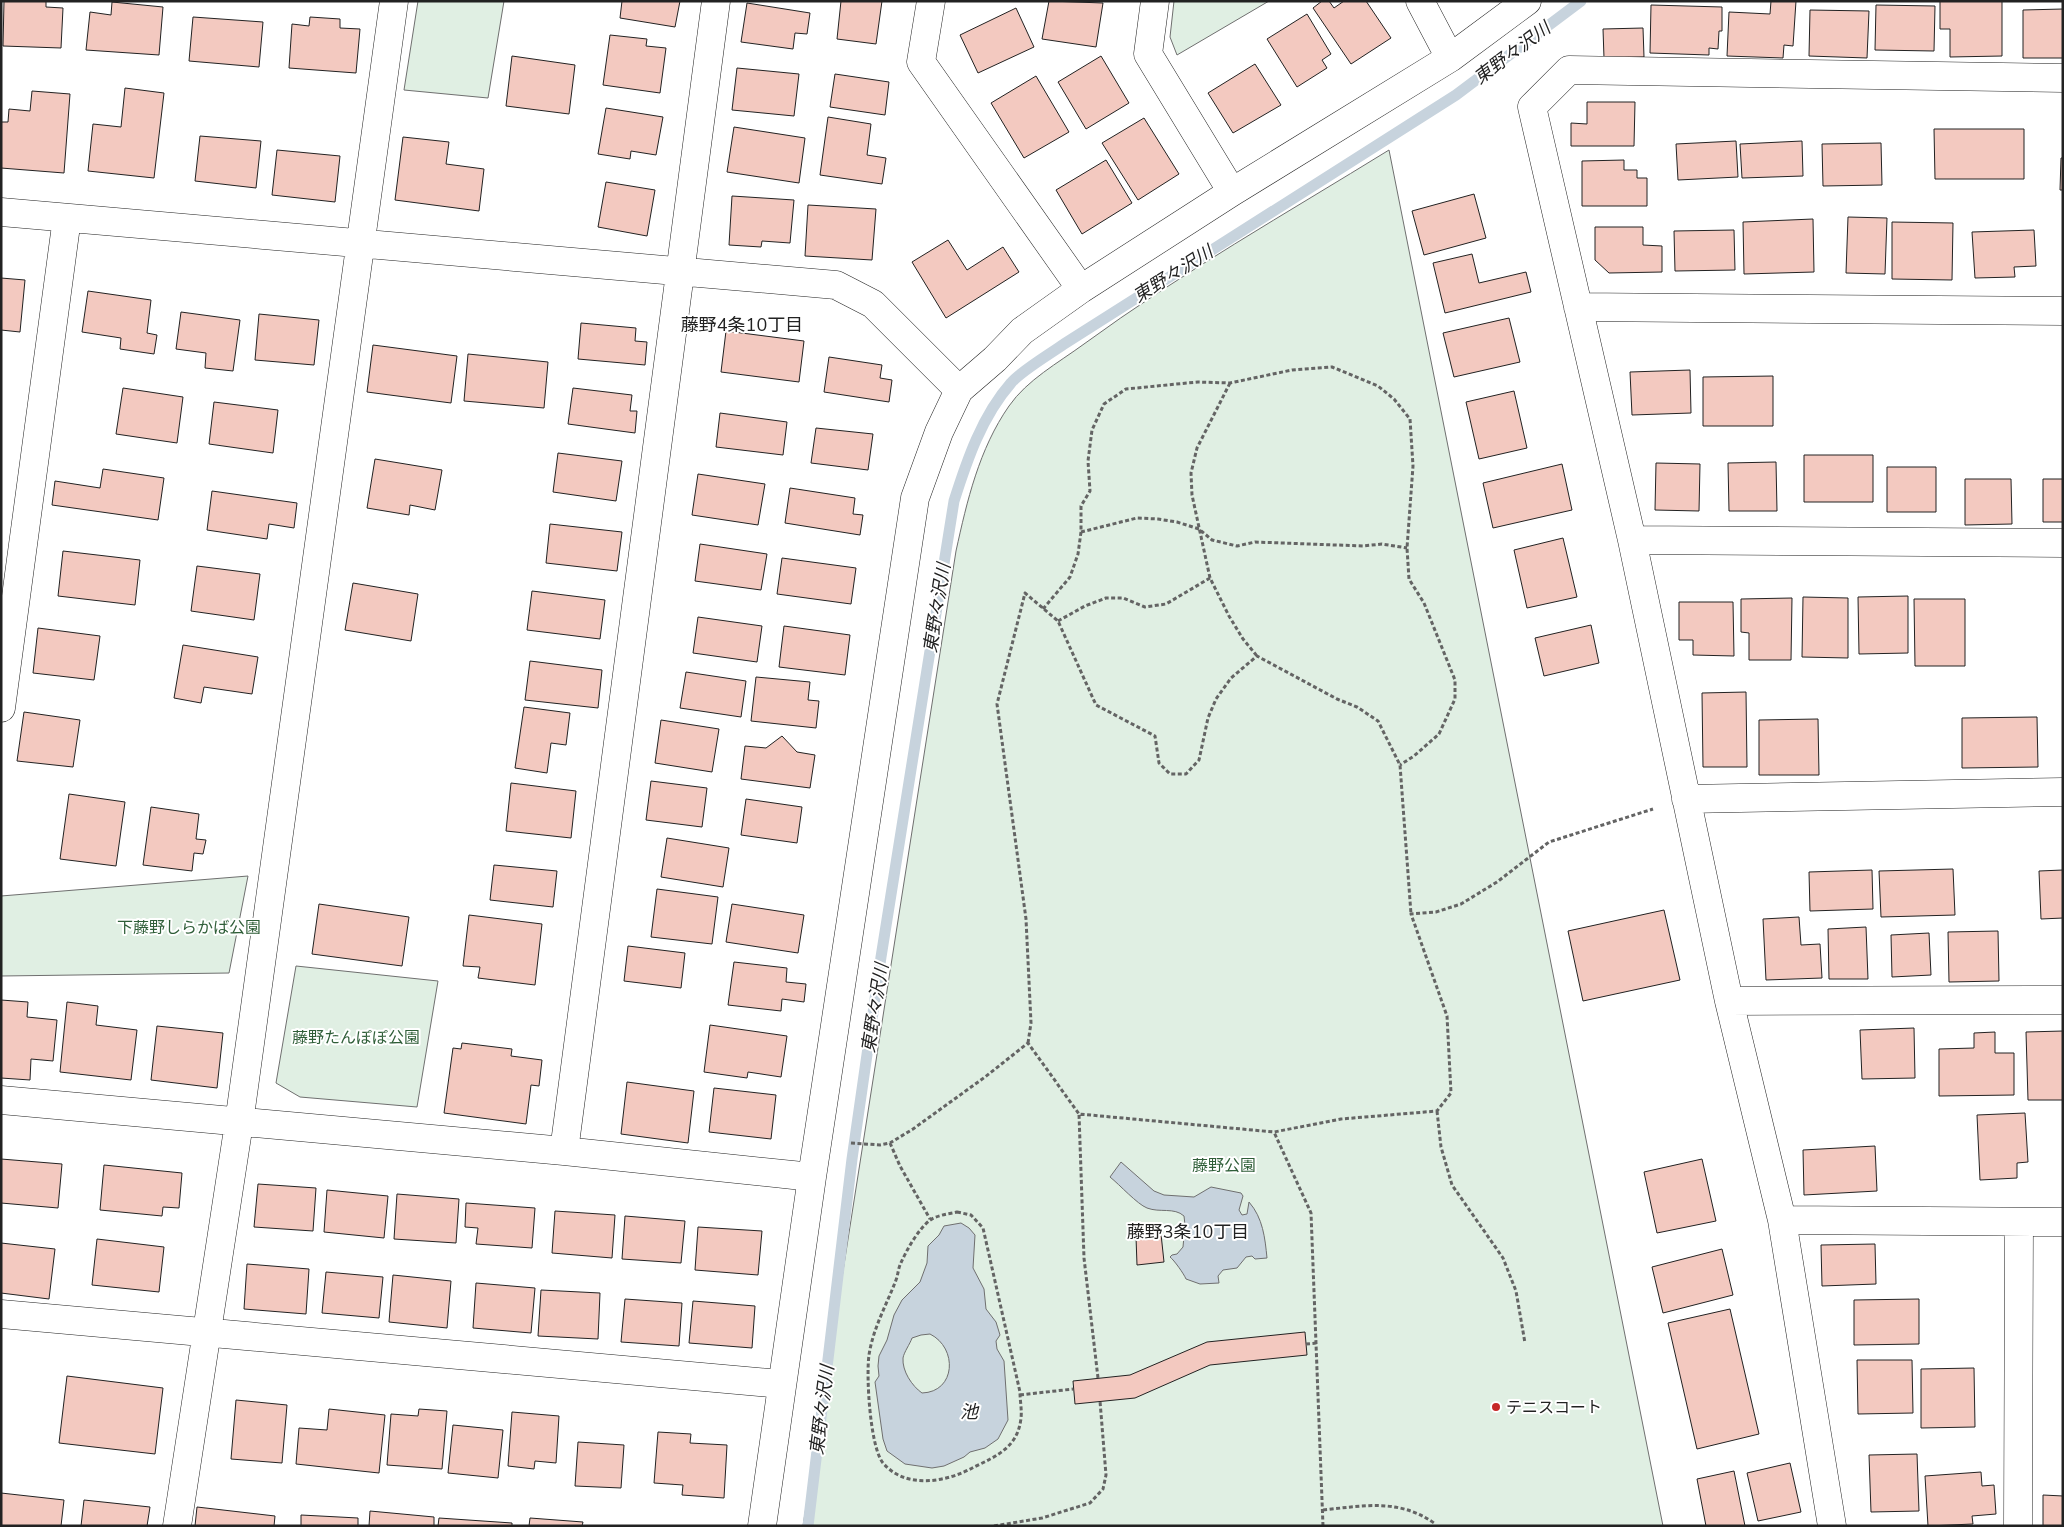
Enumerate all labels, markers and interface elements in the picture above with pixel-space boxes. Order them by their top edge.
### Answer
water label: 東野々沢川 [1469,15,1557,90]
water label: 東野々沢川 [1128,239,1219,308]
district label: 藤野4条10丁目 [681,313,803,337]
water label: 東野々沢川 [918,560,956,654]
park label: 下藤野しらかば公園 [117,917,261,939]
water label: 東野々沢川 [856,960,894,1054]
park label: 藤野たんぽぽ公園 [292,1027,420,1049]
park label: 藤野公園 [1192,1155,1256,1177]
district label: 藤野3条10丁目 [1127,1220,1249,1244]
water label: 東野々沢川 [805,1362,840,1456]
place label: テニスコート [1506,1397,1602,1419]
water label: 池 [960,1400,980,1424]
marker: テニスコート [1490,1401,1502,1413]

